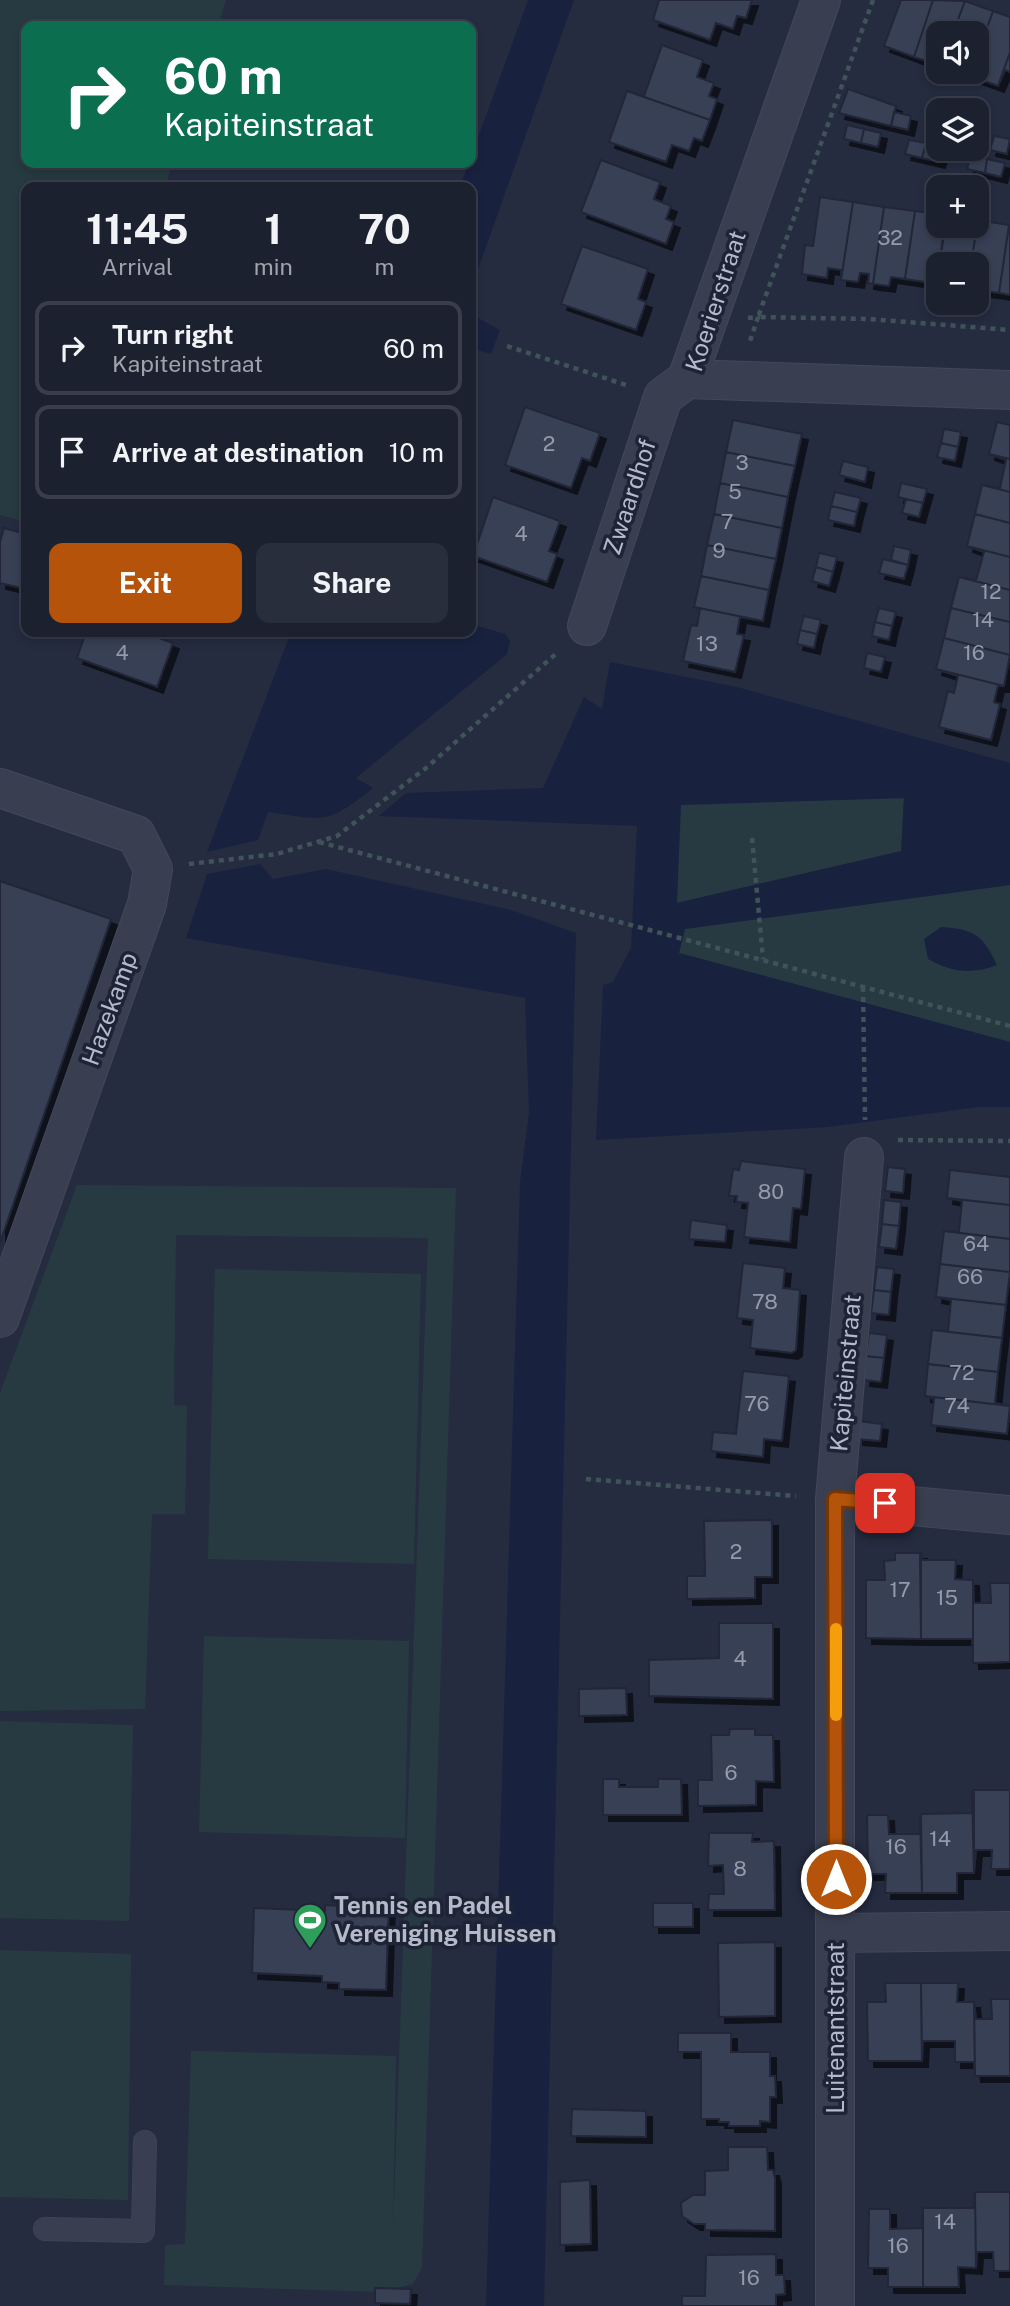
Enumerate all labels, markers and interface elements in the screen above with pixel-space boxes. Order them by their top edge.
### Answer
map controls [926,21,989,315]
button: sound [926,21,989,84]
text: 60 m [164,47,283,105]
icon: right [49,49,140,140]
button: layers [926,98,989,161]
text: Kapiteinstraat [164,106,374,143]
button: + [926,175,989,238]
text: 11:45 [86,204,189,253]
text: 1 [264,204,282,253]
text: 70 [358,204,411,253]
house number: 32 [877,225,903,250]
street label: Koerierstraat [679,227,751,375]
button: − [926,252,989,315]
text: Arrival [102,253,173,280]
text: min [254,253,293,280]
text: m [374,253,394,280]
text: Turn right [112,319,234,350]
icon: right [53,329,91,367]
text: 60 m [383,333,444,364]
text: Kapiteinstraat [112,350,263,377]
house number: 2 [543,431,555,456]
icon: arrive [53,433,91,471]
street label: Zwaardhof [597,435,661,558]
text: Arrive at destination [112,437,364,468]
text: 10 m [389,437,444,468]
house number: 3 [735,450,749,475]
house number: 5 [728,479,742,504]
house number: 7 [721,509,733,534]
house number: 4 [514,521,528,546]
house number: 9 [712,538,726,563]
button: Exit [49,543,242,623]
button: Share [256,543,448,623]
house number: 12 [980,579,1002,604]
house number: 14 [972,607,994,632]
house number: 13 [696,631,718,656]
house number: 4 [115,640,129,665]
house number: 16 [963,640,985,665]
street label: Hazekamp [76,948,142,1069]
house number: 80 [758,1179,784,1204]
house number: 64 [963,1231,989,1256]
house number: 66 [957,1264,983,1289]
house number: 78 [752,1289,778,1314]
street label: Kapiteinstraat [824,1293,866,1453]
house number: 72 [949,1360,975,1385]
house number: 76 [744,1391,770,1416]
house number: 74 [944,1393,970,1418]
pin [855,1473,915,1533]
icon: arrive [866,1484,904,1522]
house number: 2 [730,1539,742,1564]
house number: 17 [889,1577,911,1602]
house number: 15 [936,1585,958,1610]
house number: 4 [733,1646,747,1671]
house number: 6 [724,1760,738,1785]
house number: 14 [929,1826,951,1851]
house number: 16 [885,1834,907,1859]
position arrow [799,1842,873,1916]
house number: 8 [733,1856,747,1881]
place label: Tennis en Padel Vereniging Huissen [334,1891,556,1947]
sports icon: Tennis en Padel Vereniging Huissen [291,1901,329,1950]
street label: Luitenantstraat [821,1942,849,2114]
house number: 14 [934,2209,956,2234]
house number: 16 [887,2233,909,2258]
house number: 16 [738,2265,760,2290]

